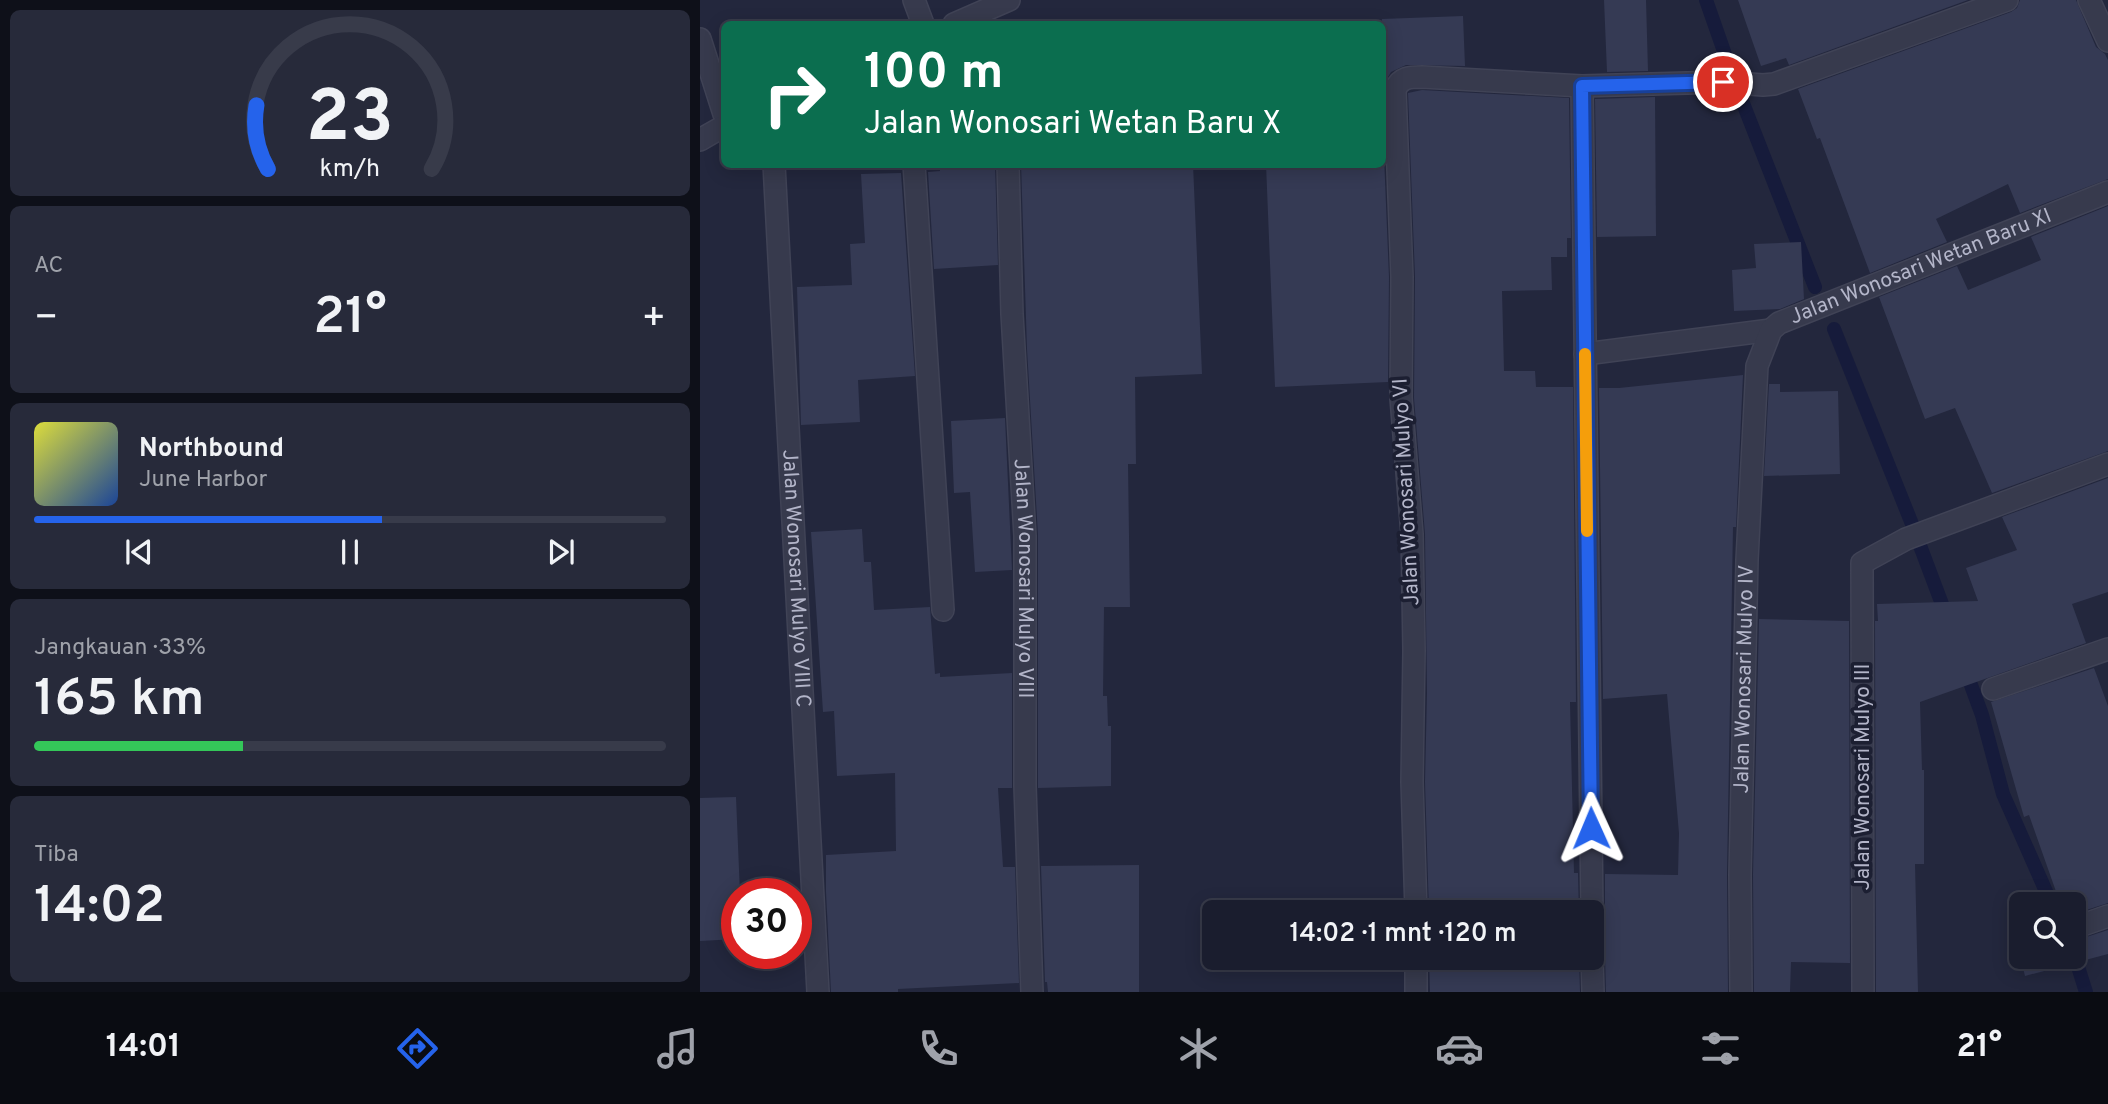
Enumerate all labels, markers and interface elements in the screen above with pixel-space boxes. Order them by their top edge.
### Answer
text: 100 m [864,44,1003,106]
icon: right [749,49,840,140]
pin [1693,52,1753,112]
icon: arrive [1704,63,1742,101]
text: 23 [306,76,394,168]
text: Jalan Wonosari Wetan Baru X [864,105,1281,145]
text: km/h [320,154,380,186]
street label: Jalan Wonosari Wetan Baru XI [1786,202,2055,331]
text: AC [34,252,63,281]
text: 21° [313,286,387,352]
text: − [34,295,59,344]
text: + [641,295,666,344]
street label: Jalan Wonosari Mulyo VI [1388,377,1426,607]
text: Northbound [139,433,284,466]
street label: Jalan Wonosari Mulyo VIII C [776,449,816,708]
street label: Jalan Wonosari Mulyo VIII [1007,458,1039,699]
text: June Harbor [139,466,267,495]
icon: previous [120,533,158,571]
icon: pause [331,533,369,571]
icon: next [542,533,580,571]
street label: Jalan Wonosari Mulyo IV [1728,564,1760,794]
text: Jangkauan · 33% [34,634,206,663]
street label: Jalan Wonosari Mulyo III [1850,664,1877,890]
text: 165 km [34,668,204,734]
position arrow [1554,791,1628,865]
text: Tiba [34,841,79,870]
text: 14:02 [34,875,165,941]
speed limit sign: 30 [721,878,812,969]
map controls [2009,892,2086,969]
button: search [2009,892,2086,969]
text: 14:02 · 1 mnt · 120 m [1289,918,1517,951]
icon: directions [393,1024,442,1073]
icon: music [653,1024,702,1073]
icon: phone [914,1024,963,1073]
icon: climate [1174,1024,1223,1073]
icon: car [1435,1024,1484,1073]
icon: filters [1696,1024,1745,1073]
text: 14:01 [106,1028,181,1068]
text: 21° [1956,1028,2002,1068]

